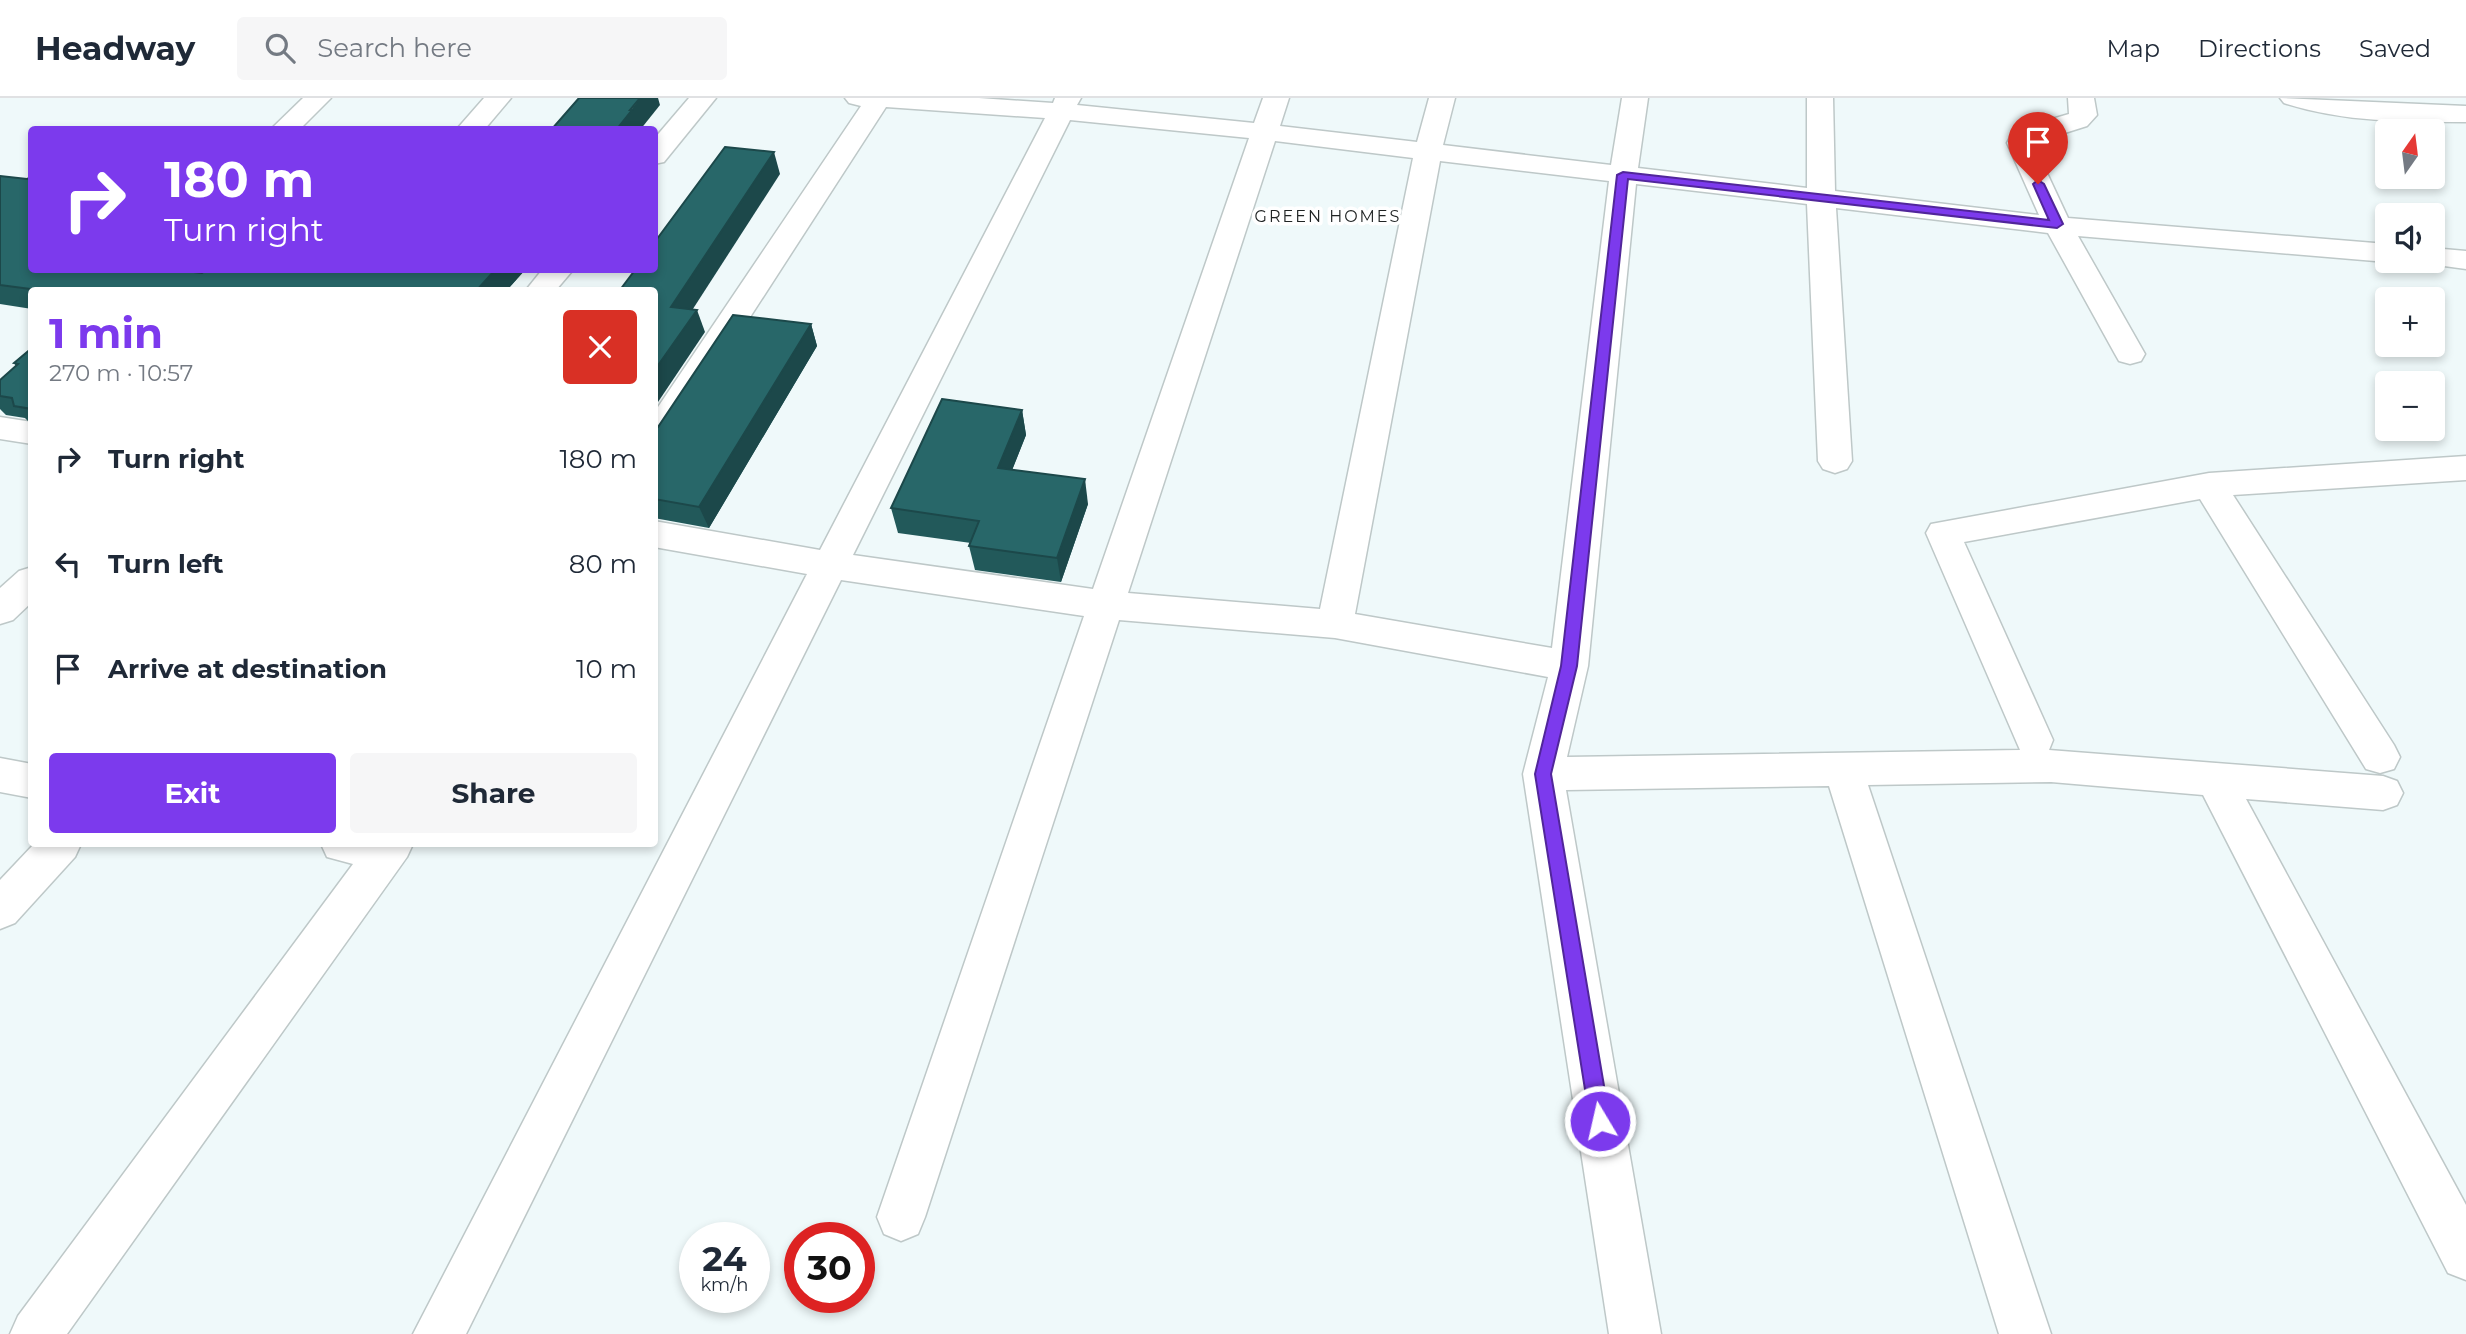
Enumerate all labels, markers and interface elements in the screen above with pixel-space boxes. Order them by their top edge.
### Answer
search box [237,17,727,80]
text: Headway [35,28,195,68]
icon: search [261,29,299,67]
text: Search here [317,32,472,64]
text: Map [2107,34,2160,63]
text: Directions [2198,34,2321,63]
text: Saved [2359,34,2431,63]
pin [2008,112,2068,184]
north arrow [2375,119,2445,189]
map controls [2375,119,2445,441]
icon: arrive [2019,123,2057,161]
text: 180 m [164,150,314,209]
icon: right [49,154,140,245]
button: sound [2375,203,2445,273]
district label: GREEN HOMES [1255,207,1401,226]
text: Turn right [164,210,324,249]
button: + [2375,287,2445,357]
text: 1 min [49,307,163,359]
button: close [563,310,637,384]
text: 270 m · 10:57 [49,359,193,387]
button: − [2375,371,2445,441]
icon: right [49,440,87,478]
text: Turn right [108,443,244,475]
text: 180 m [559,443,637,475]
icon: left [49,545,87,583]
text: Turn left [108,548,224,580]
text: 80 m [569,548,637,580]
icon: arrive [49,650,87,688]
text: Arrive at destination [108,653,387,685]
text: 10 m [576,653,637,685]
button: Exit [49,753,336,833]
button: Share [350,753,637,833]
position arrow [1563,1084,1637,1158]
speed limit sign: 30 [784,1222,875,1313]
text: 24 [702,1237,747,1280]
text: km/h [700,1274,749,1296]

